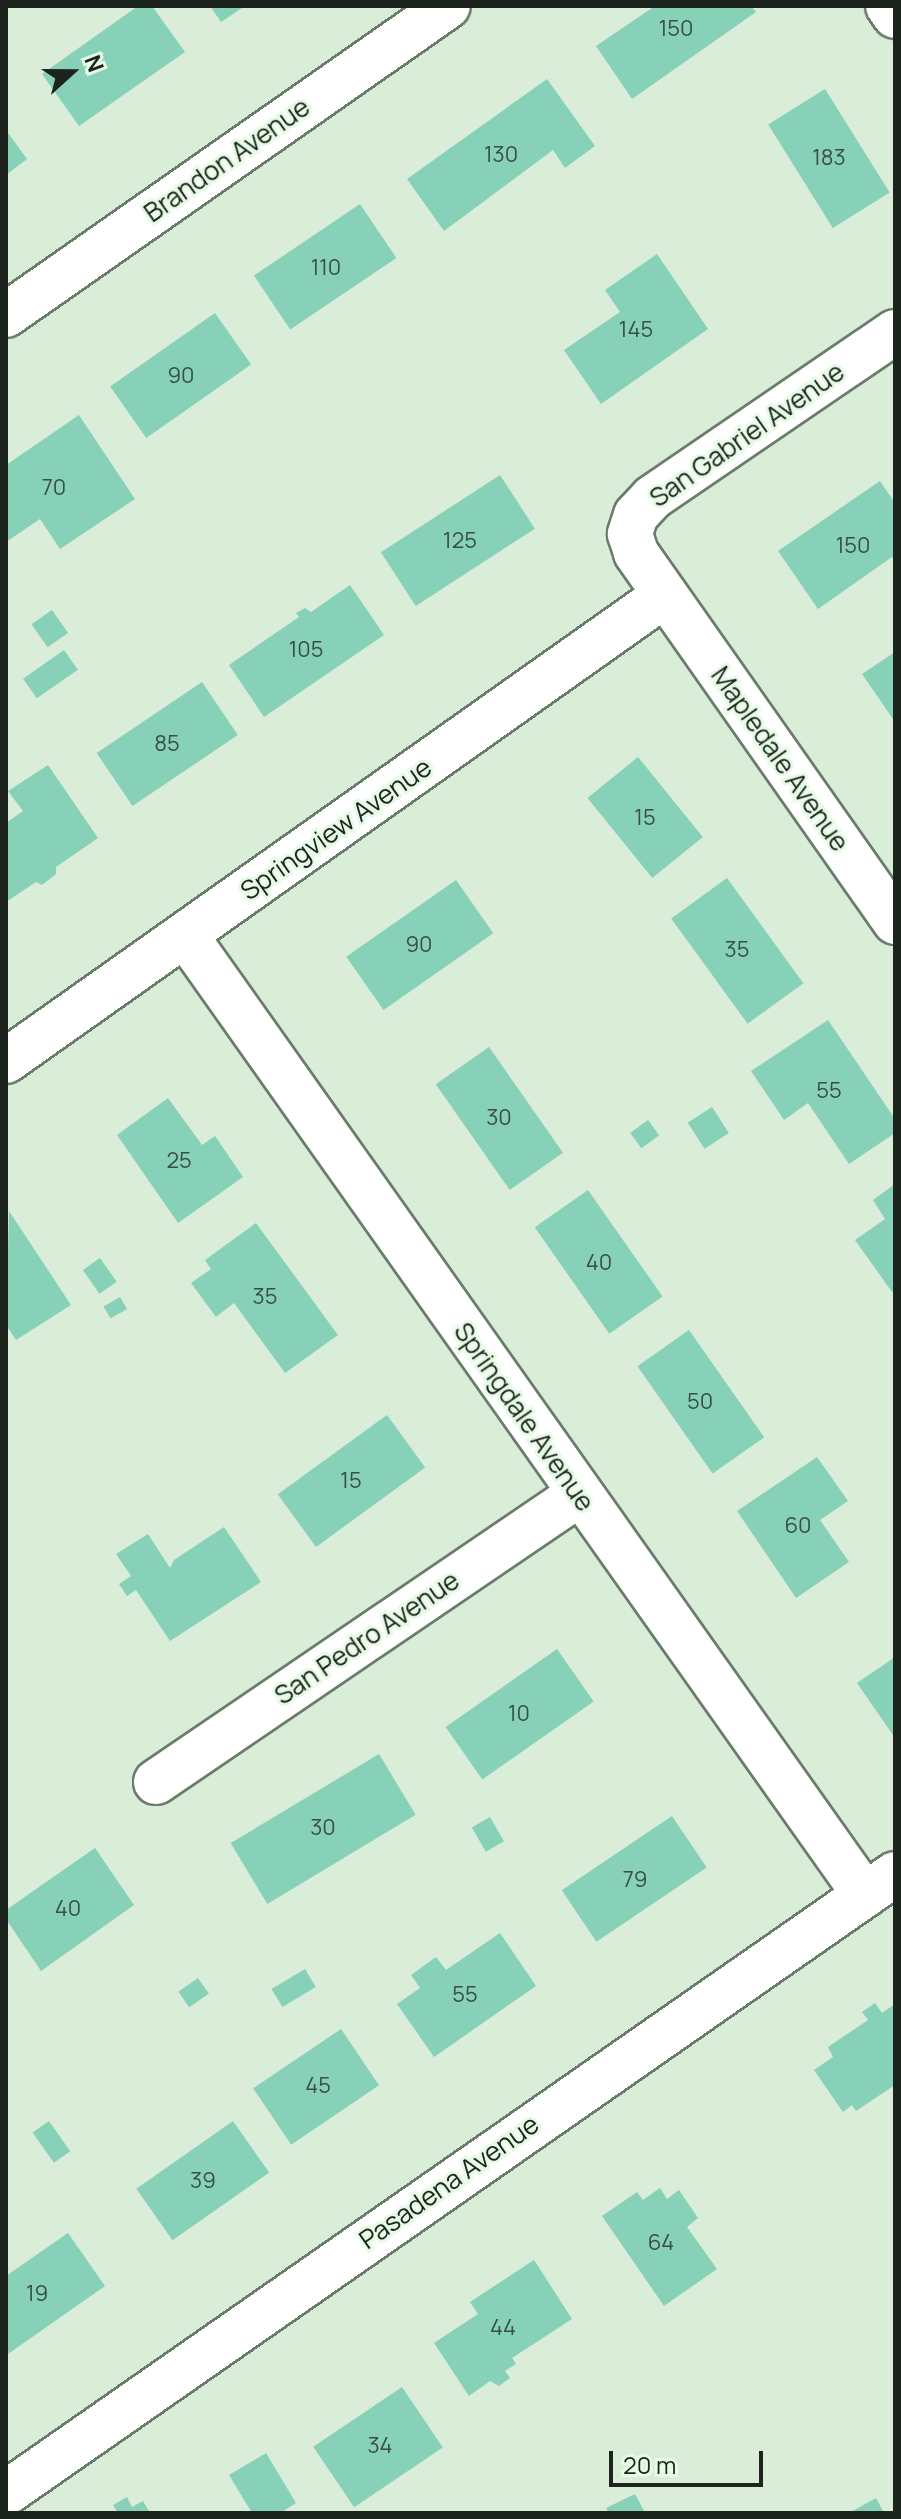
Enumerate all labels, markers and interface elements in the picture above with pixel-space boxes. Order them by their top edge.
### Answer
house number: 150 [659,16,693,42]
north arrow [32,32,112,112]
text: N [78,51,111,76]
street label: Brandon Avenue [138,91,316,229]
house number: 130 [484,142,518,168]
house number: 183 [812,145,846,171]
house number: 110 [311,255,341,281]
house number: 145 [619,317,653,343]
street label: San Gabriel Avenue [644,356,850,514]
house number: 90 [167,363,195,389]
house number: 70 [42,475,66,501]
house number: 125 [443,528,477,554]
house number: 150 [836,533,870,559]
house number: 105 [289,637,323,663]
street label: Mapledale Avenue [705,661,855,857]
house number: 85 [154,731,180,757]
street label: Springview Avenue [235,751,437,907]
house number: 15 [634,805,656,831]
house number: 90 [405,932,433,958]
house number: 35 [725,937,749,963]
house number: 55 [816,1078,842,1104]
house number: 30 [486,1105,512,1131]
house number: 25 [166,1148,192,1174]
house number: 40 [586,1250,612,1276]
house number: 35 [253,1284,277,1310]
street label: Springdale Avenue [447,1317,601,1517]
house number: 50 [687,1389,713,1415]
house number: 15 [340,1468,362,1494]
house number: 60 [784,1513,812,1539]
street label: San Pedro Avenue [269,1565,465,1711]
house number: 10 [508,1701,530,1727]
house number: 30 [310,1815,336,1841]
house number: 79 [623,1867,647,1893]
house number: 40 [55,1896,81,1922]
house number: 55 [452,1982,478,2008]
house number: 45 [305,2073,331,2099]
street label: Pasadena Avenue [353,2108,545,2256]
house number: 39 [190,2168,216,2194]
house number: 64 [648,2230,674,2256]
house number: 19 [26,2281,48,2307]
house number: 44 [490,2315,516,2341]
house number: 34 [367,2433,393,2459]
scale bar [613,2435,767,2485]
text: 20 m [623,2448,676,2481]

